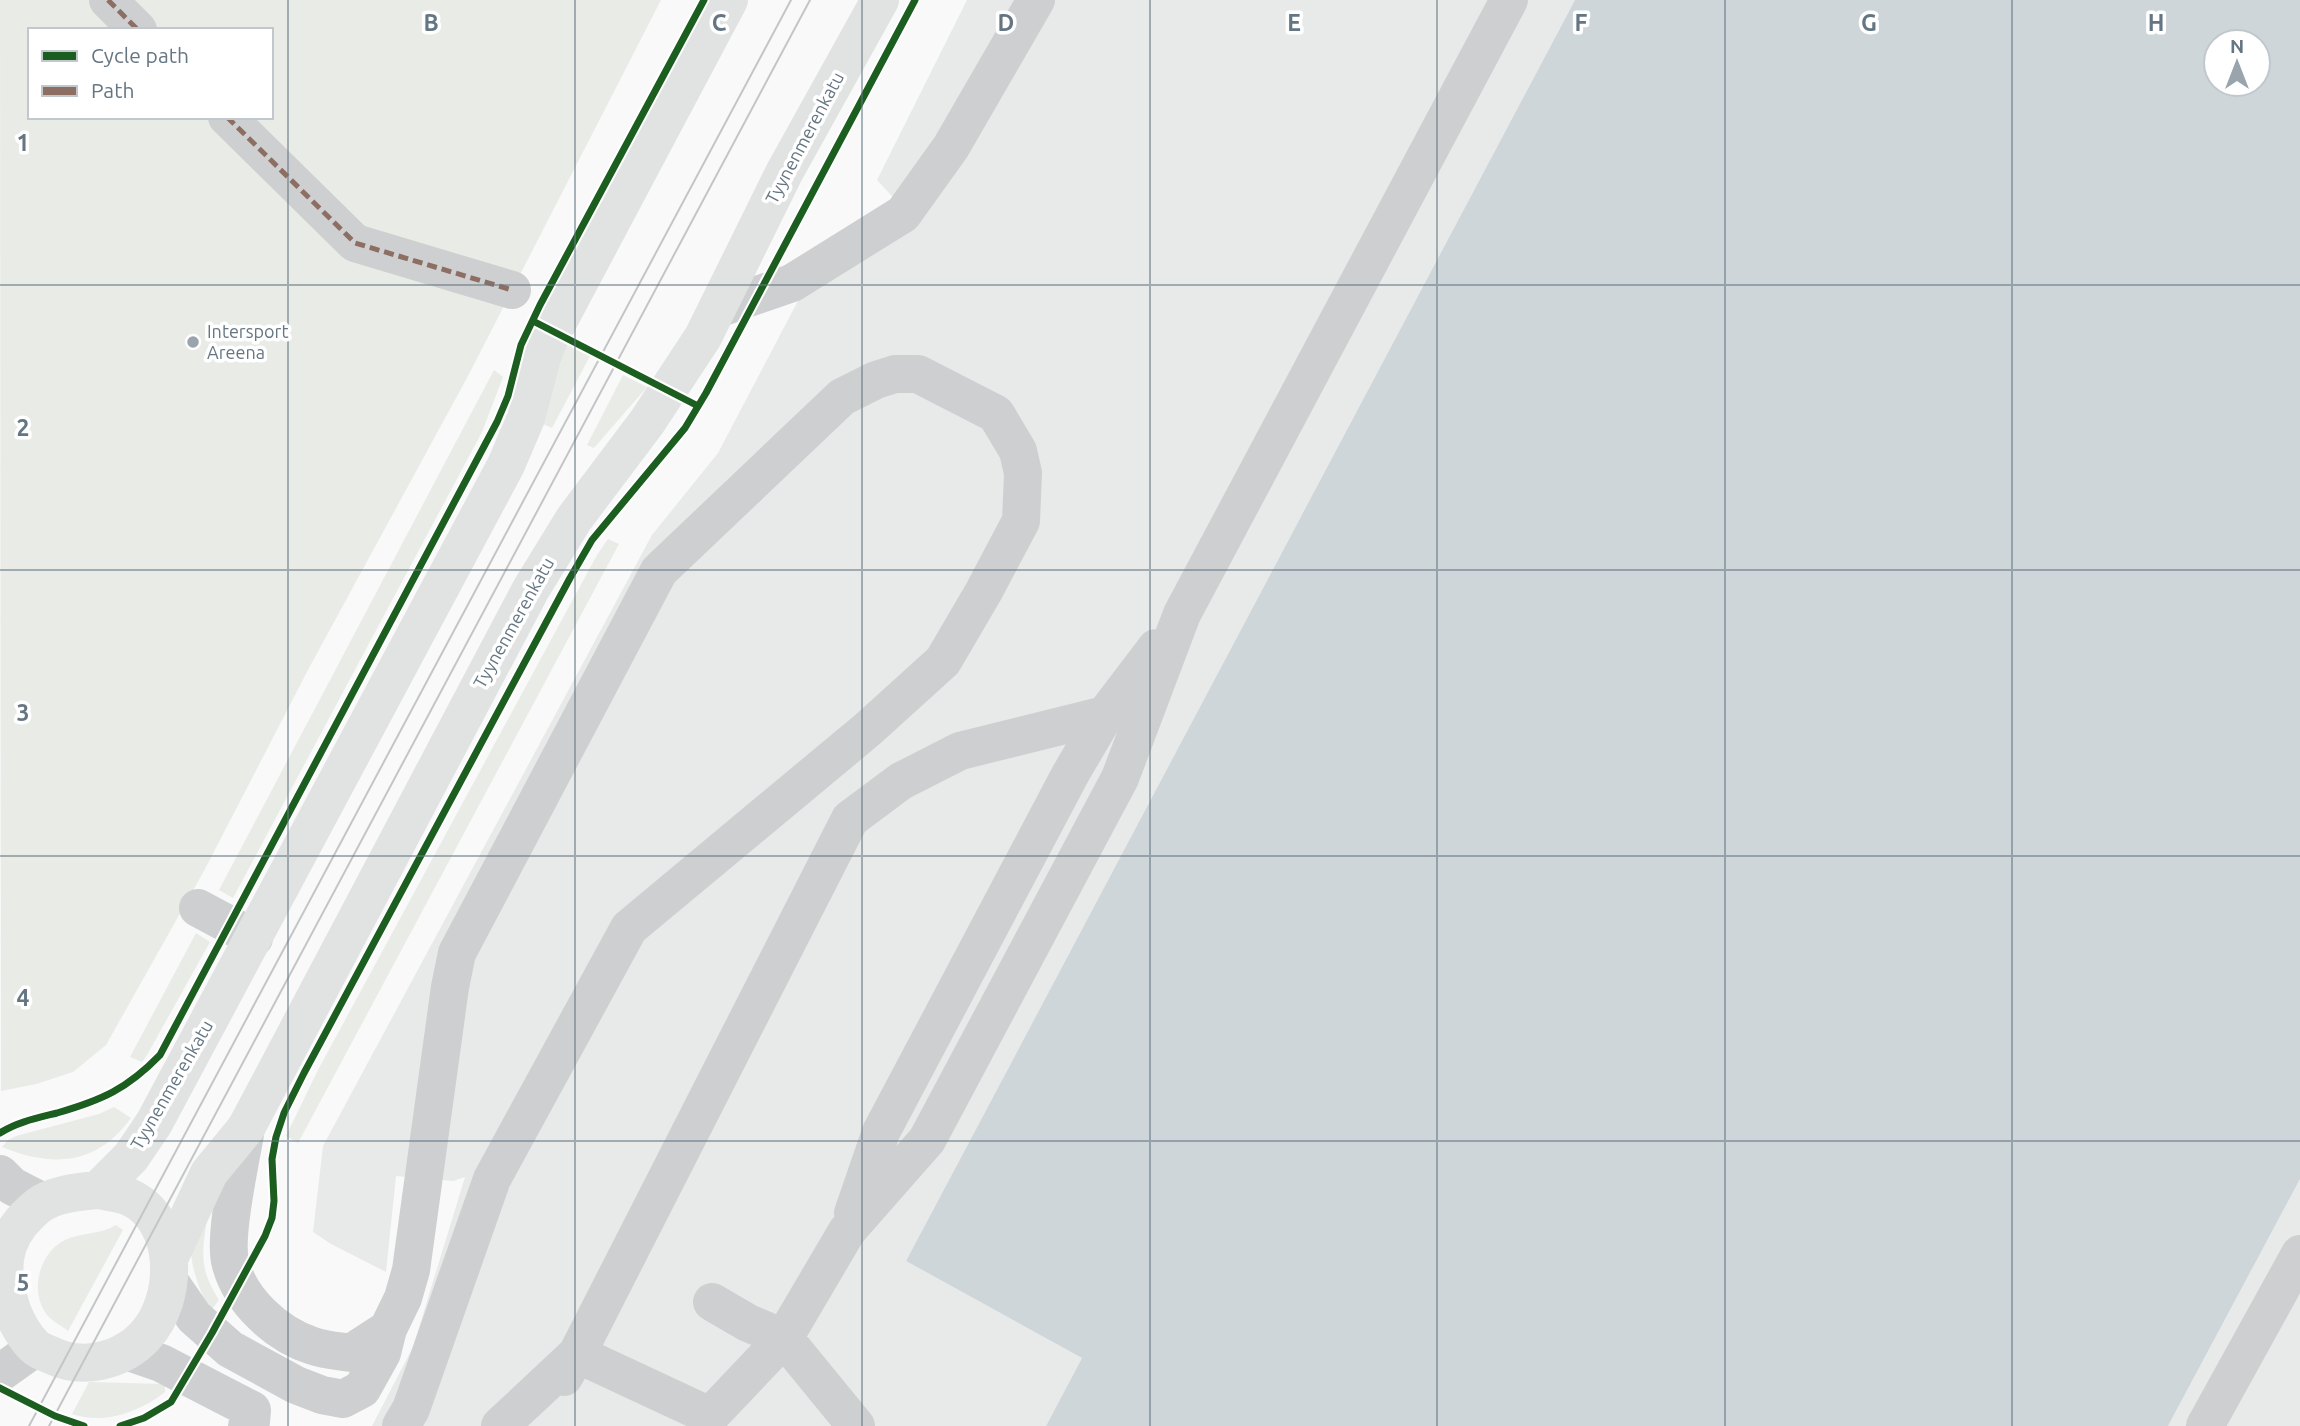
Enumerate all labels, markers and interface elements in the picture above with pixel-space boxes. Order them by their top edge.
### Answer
text: B [423,10,439,35]
text: C [712,10,727,35]
text: D [998,10,1014,35]
text: E [1287,10,1301,35]
text: F [1575,10,1588,35]
text: G [1861,10,1877,35]
text: H [2148,10,2164,35]
legend [28,28,273,119]
north arrow [2202,28,2272,98]
text: N [2230,35,2244,57]
text: Cycle path [91,43,189,67]
street label: Tyynenmerenkatu [761,68,847,207]
text: Path [91,78,134,102]
text: 1 [17,130,29,155]
place label: Intersport Areena [207,321,288,362]
marker: Intersport Areena [185,334,201,350]
text: 2 [17,415,29,440]
street label: Tyynenmerenkatu [469,554,557,691]
text: 3 [17,700,29,725]
text: 4 [17,985,30,1010]
street label: Tyynenmerenkatu [126,1016,216,1153]
text: 5 [17,1270,29,1295]

